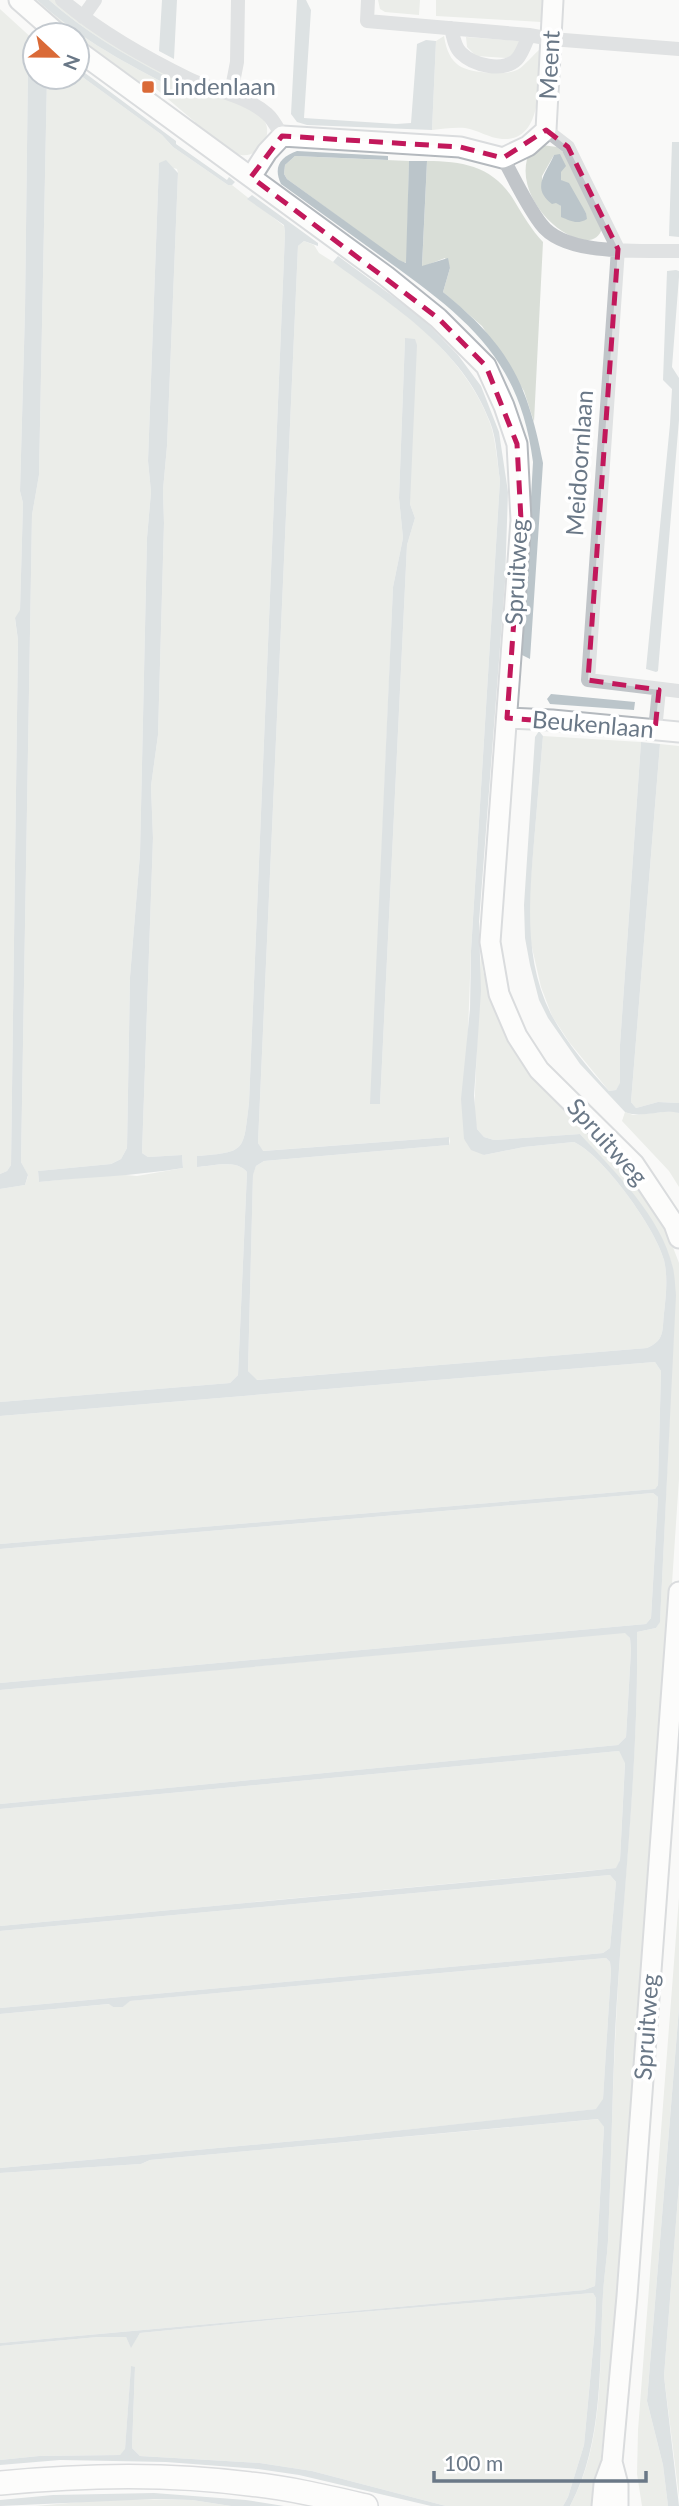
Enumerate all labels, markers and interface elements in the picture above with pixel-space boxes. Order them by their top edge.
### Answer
north arrow [21,21,91,91]
street label: Meent [532,29,565,100]
text: N [59,51,86,74]
place label: Lindenlaan [162,71,276,100]
marker: Lindenlaan [140,79,156,95]
street label: Meidoornlaan [559,389,598,537]
street label: Spruitweg [498,518,533,626]
street label: Beukenlaan [531,704,655,743]
street label: Spruitweg [562,1092,655,1190]
street label: Spruitweg [627,1973,664,2081]
scale bar [434,2440,646,2484]
text: 100 m [444,2450,503,2475]

